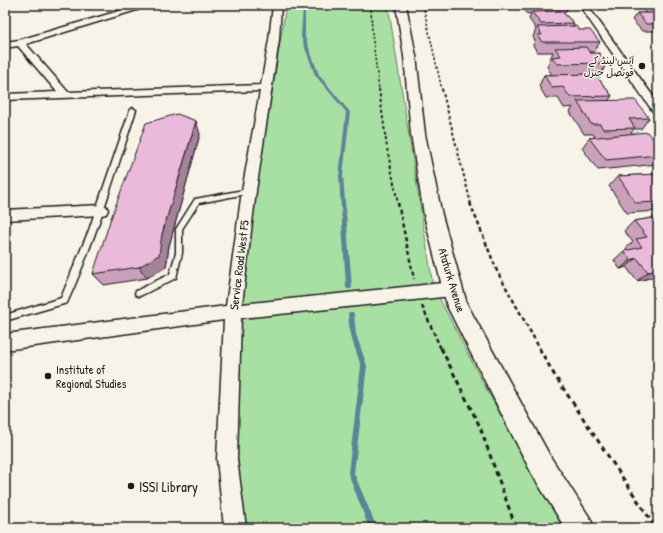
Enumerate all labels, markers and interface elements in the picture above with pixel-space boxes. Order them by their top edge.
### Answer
place label: آئس لینڈ کے قونصل جنرل [584,54,635,79]
marker: آئس لینڈ کے قونصل جنرل [637,61,647,71]
street label: Service Road West F5 [225,219,253,311]
street label: Ataturk Avenue [434,246,470,314]
place label: Institute of Regional Studies [56,361,127,392]
marker: Institute of Regional Studies [43,371,53,381]
place label: ISSI Library [139,477,198,497]
marker: ISSI Library [126,481,136,491]

